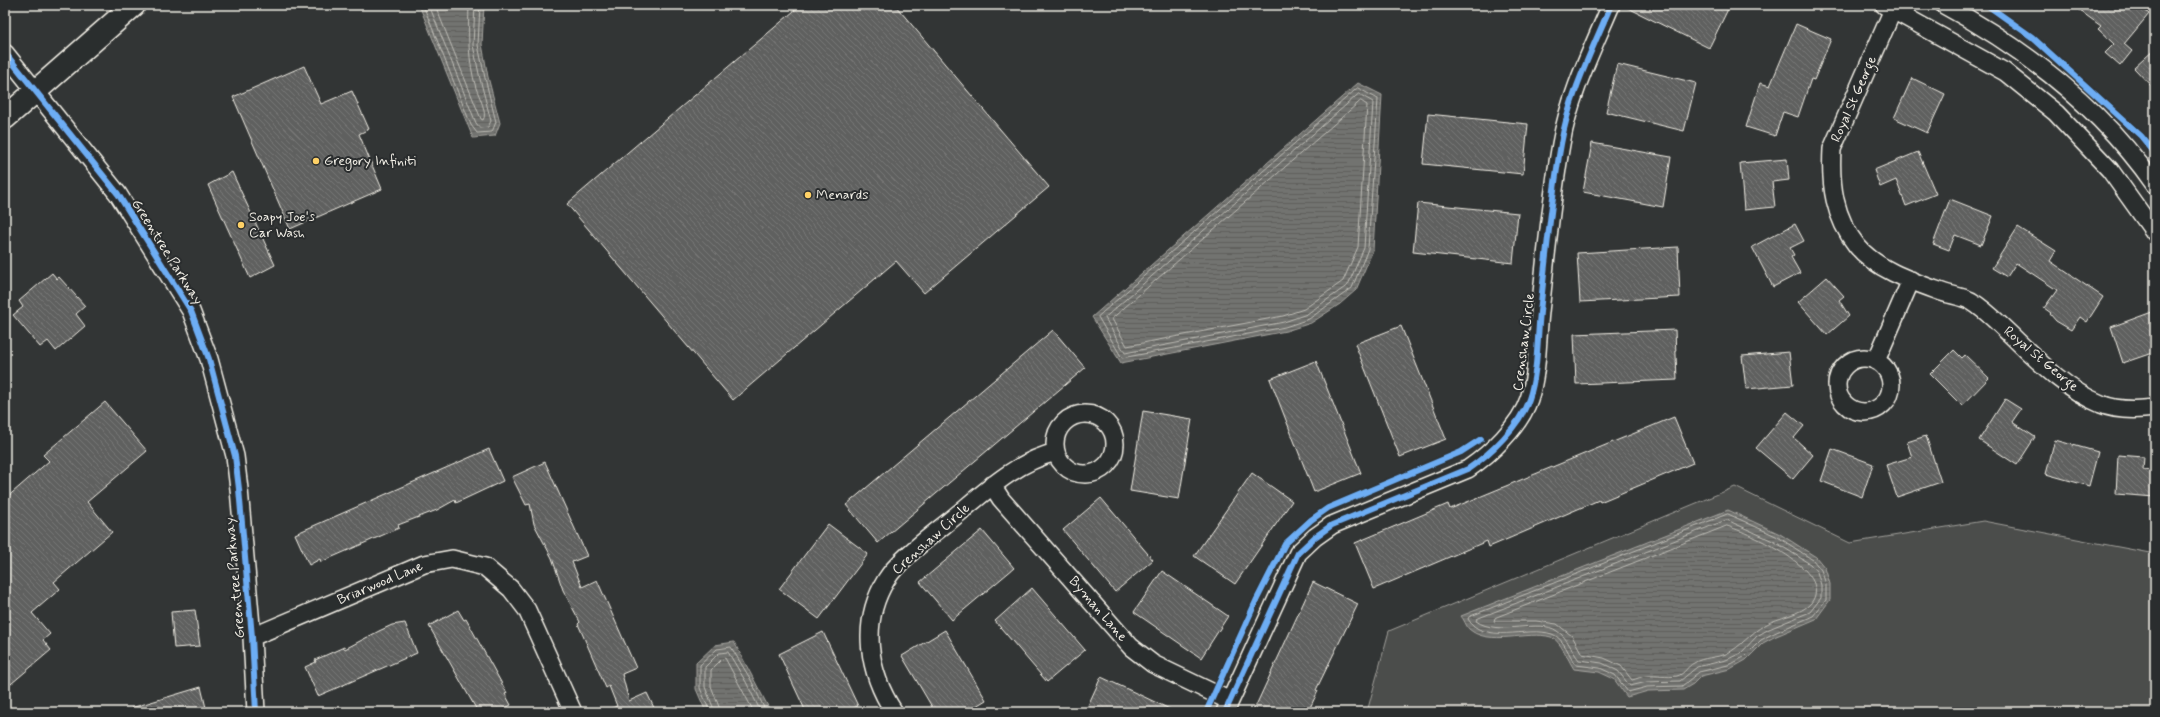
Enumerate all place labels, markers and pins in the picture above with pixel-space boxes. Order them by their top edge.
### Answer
place label: Gregory Infiniti [324,152,416,171]
marker: Gregory Infiniti [311,156,321,166]
place label: Menards [816,186,868,204]
marker: Menards [803,190,813,200]
place label: Soapy Joe's Car Wash [249,208,315,242]
marker: Soapy Joe's Car Wash [236,220,246,230]

